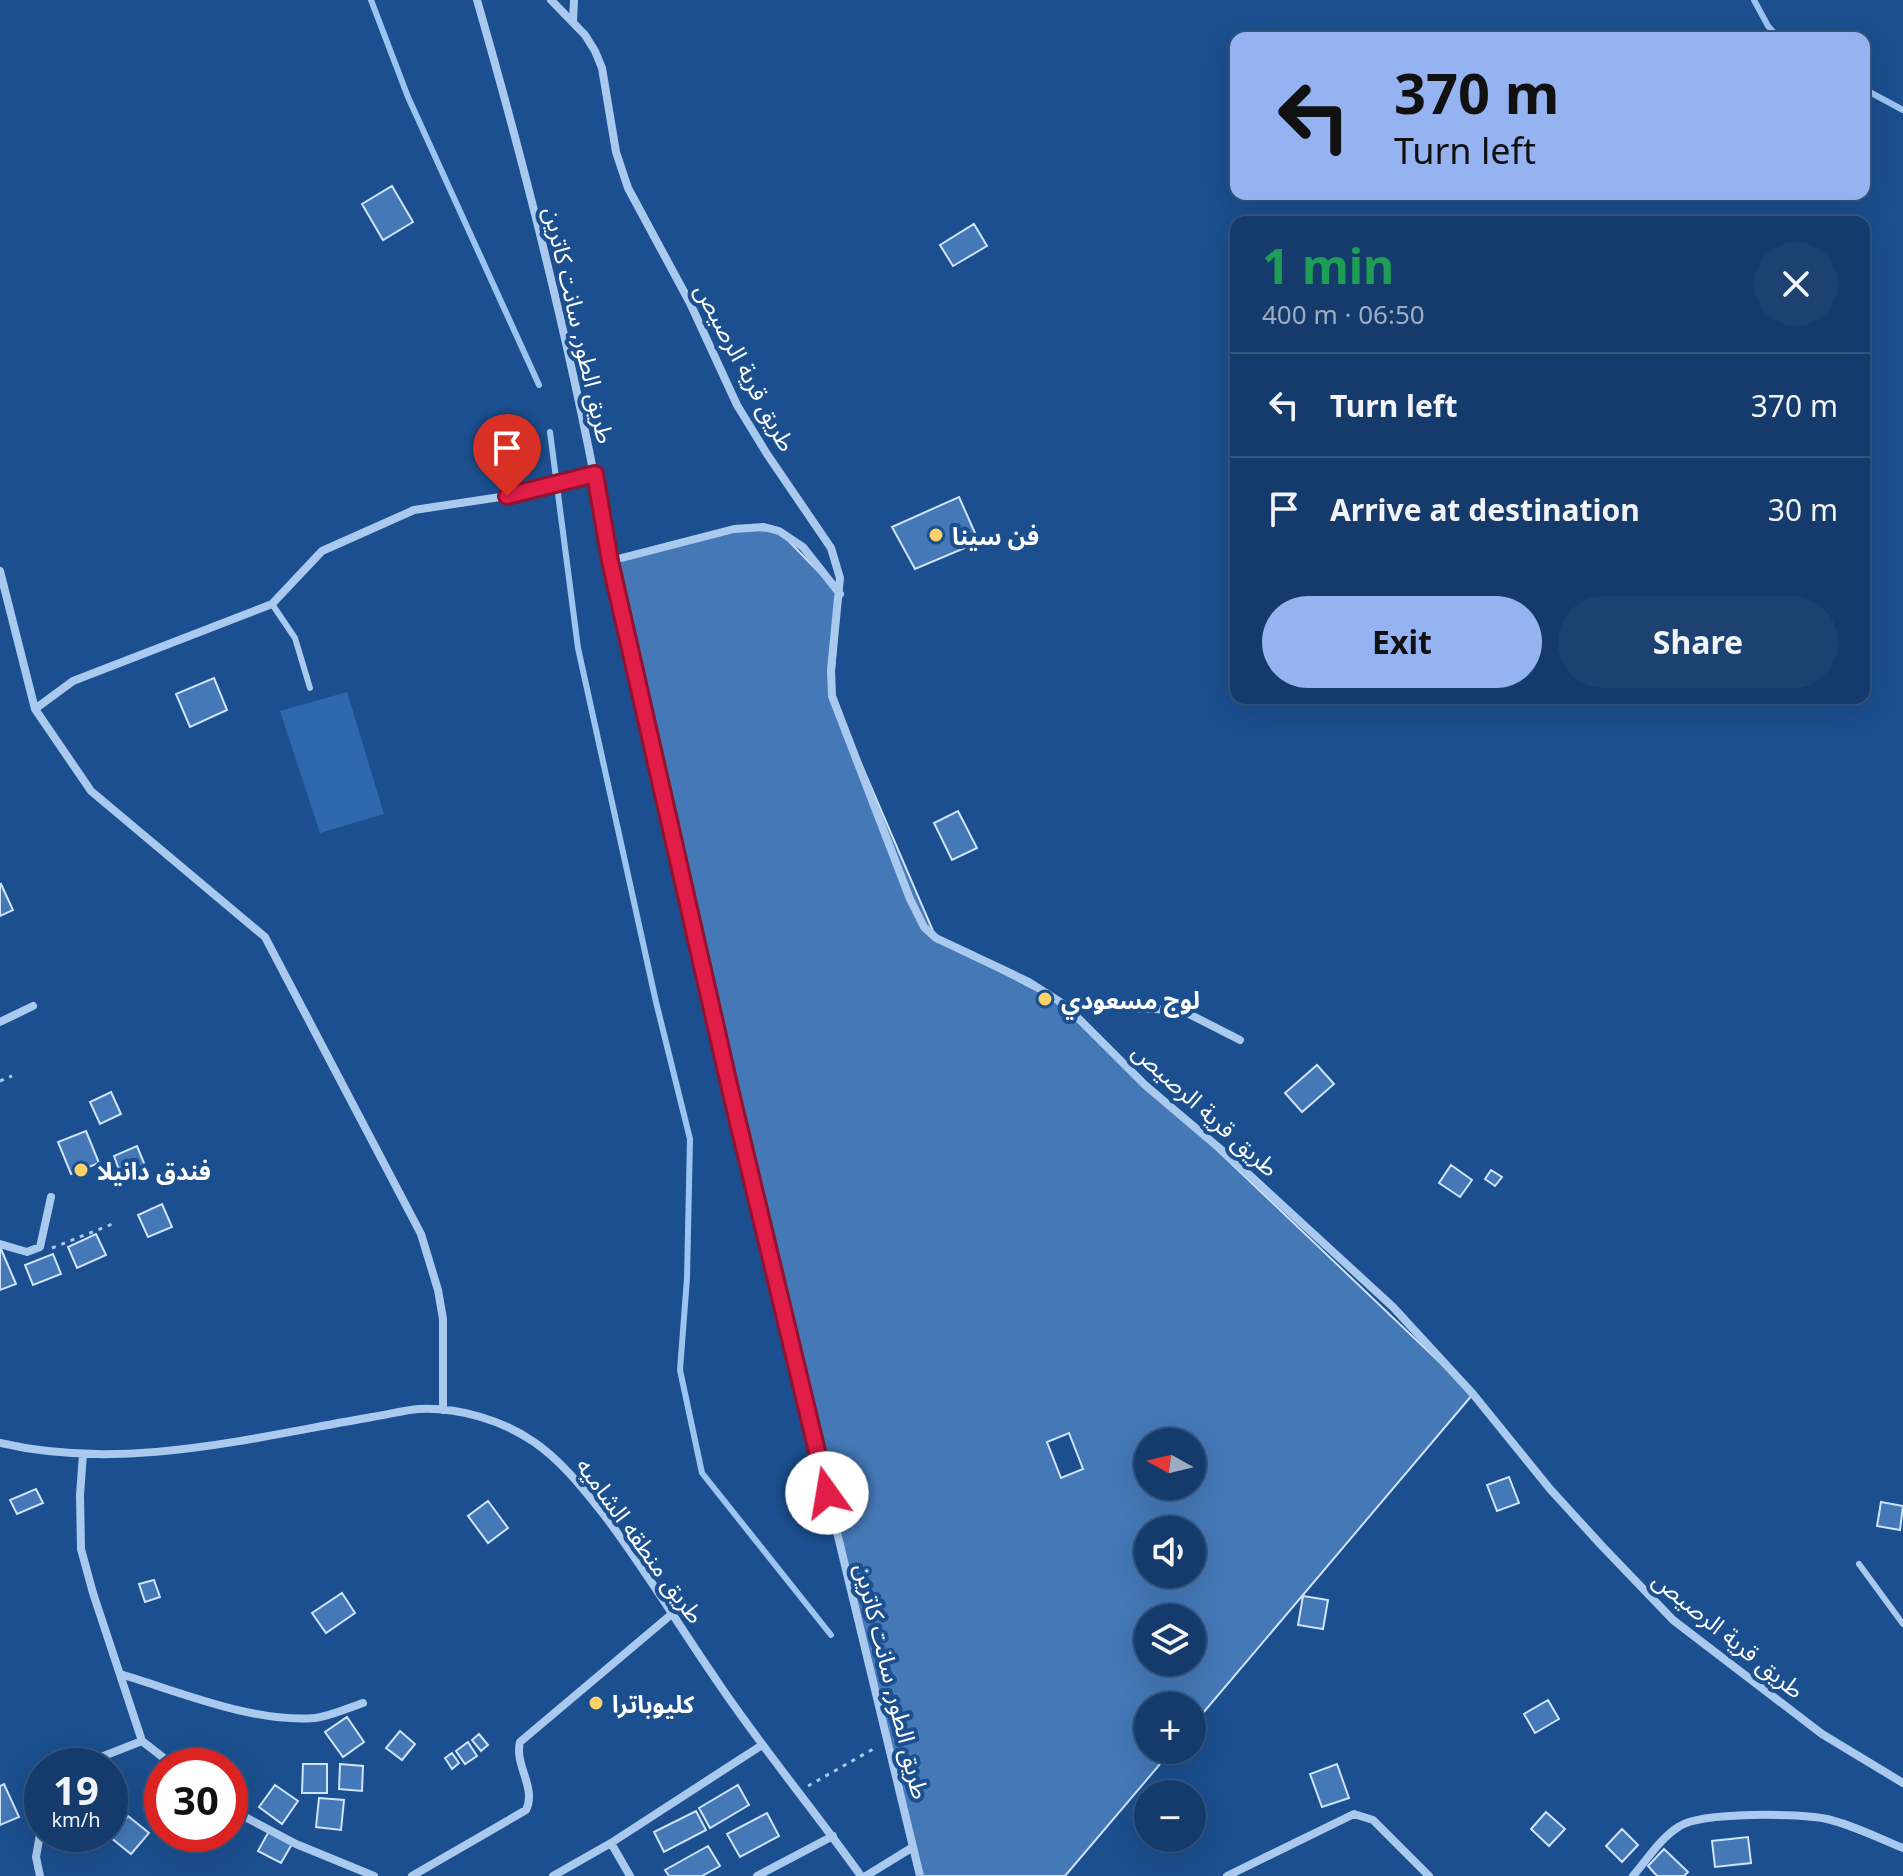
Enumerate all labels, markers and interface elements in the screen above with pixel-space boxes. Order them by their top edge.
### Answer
text: 370 m [1394,54,1559,130]
icon: left [1262,64,1366,168]
text: Turn left [1394,126,1536,175]
street label: طريق الطور, سانت كاترين [537,203,623,447]
text: 1 min [1262,233,1394,298]
button: close [1754,242,1838,326]
street label: طريق قرية الرصيص [688,277,804,457]
text: 400 m · 06:50 [1262,296,1425,332]
icon: left [1262,383,1306,427]
text: Turn left [1330,385,1458,426]
text: 370 m [1751,385,1838,426]
pin [473,414,541,496]
icon: arrive [485,426,529,470]
icon: arrive [1262,487,1306,531]
text: Arrive at destination [1330,489,1640,530]
text: 30 m [1768,489,1838,530]
place label: فن سينا [952,519,1039,552]
marker: فن سينا [927,526,945,544]
button: Exit [1262,596,1542,688]
button: Share [1558,596,1838,688]
place label: لوج مسعودي [1061,983,1200,1020]
marker: لوج مسعودي [1036,990,1054,1008]
street label: طريق قرية الرصيص [1126,1034,1286,1184]
place label: فندق دانيلا [97,1154,211,1187]
marker: فندق دانيلا [72,1161,90,1179]
north arrow [1134,1428,1206,1500]
map controls [1134,1428,1206,1852]
street label: طريق منطقه الشاميه [569,1450,713,1630]
position arrow [785,1451,869,1535]
button: sound [1134,1516,1206,1588]
street label: طريق الطور, سانت كاترين [848,1560,938,1802]
street label: طريق قرية الرصيص [1646,1563,1812,1705]
button: layers [1134,1604,1206,1676]
place label: كليوباترا [612,1687,695,1720]
button: + [1134,1692,1206,1764]
marker: كليوباترا [587,1694,605,1712]
speed limit sign: 30 [144,1748,248,1852]
text: 19 [53,1762,99,1817]
button: − [1134,1780,1206,1852]
text: km/h [51,1806,101,1833]

